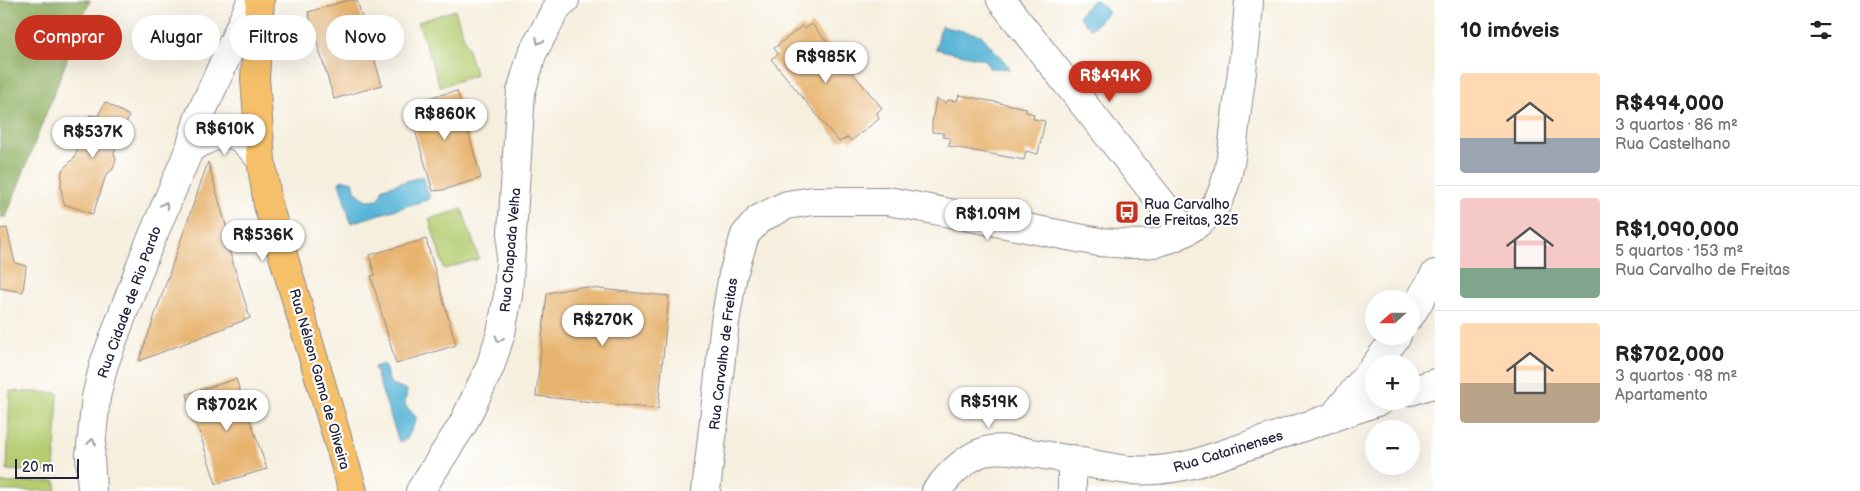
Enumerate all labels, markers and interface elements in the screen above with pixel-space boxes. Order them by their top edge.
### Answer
chip: Comprar [15,15,122,60]
chip: Alugar [132,15,220,60]
chip: Filtros [230,15,316,60]
chip: Novo [326,15,404,60]
icon: filters [1807,16,1835,44]
text: 10 imóveis [1460,18,1559,43]
one-way arrow [535,36,545,45]
pin: R$985K [785,42,867,84]
text: R$985K [796,48,856,67]
pin: R$494K [1069,61,1151,103]
text: R$494K [1080,67,1140,86]
text: R$494,000 [1615,91,1724,116]
icon: home [1500,93,1560,153]
pin: R$860K [404,98,486,141]
text: R$860K [414,105,476,124]
pin: R$610K [184,114,266,156]
pin: R$537K [52,116,134,159]
text: 3 quartos · 86 m² [1615,116,1738,135]
text: R$610K [196,120,254,139]
text: R$537K [63,123,123,142]
text: Rua Castelhano [1615,135,1731,154]
street label: Rua Chapada Velha [497,187,524,313]
place label: Rua Carvalho de Freitas, 325 [1144,196,1239,229]
pin: R$1.09M [942,198,1034,241]
bus stop icon: Rua Carvalho de Freitas, 325 [1114,199,1140,225]
one-way arrow [159,201,170,210]
text: R$1.09M [956,205,1020,224]
text: R$1,090,000 [1615,217,1739,242]
icon: home [1500,218,1560,278]
pin: R$536K [222,220,304,262]
street label: Rua Cidade de Rio Pardo [94,224,165,381]
text: R$536K [233,226,293,245]
text: 5 quartos · 153 m² [1615,242,1743,261]
text: Rua Carvalho de Freitas [1615,261,1790,280]
street label: Rua Carvalho de Freitas [706,277,741,431]
street label: Rua Nélson Gama de Oliveira [286,287,354,472]
north arrow [1365,290,1420,345]
map controls [1365,290,1420,475]
pin: R$270K [562,304,644,347]
text: R$270K [573,311,633,330]
one-way arrow [494,334,504,342]
text: R$702,000 [1615,342,1724,367]
icon: home [1500,343,1560,403]
button: + [1365,355,1420,410]
text: 3 quartos · 98 m² [1615,367,1737,386]
pin: R$519K [948,386,1030,429]
text: Apartamento [1615,386,1708,405]
pin: R$702K [186,390,268,432]
text: R$519K [960,393,1018,412]
text: R$702K [197,396,257,415]
button: − [1365,420,1420,475]
street label: Rua Catarinenses [1171,427,1285,476]
one-way arrow [86,438,97,446]
scale bar [15,456,79,479]
text: 20 m [22,459,54,476]

